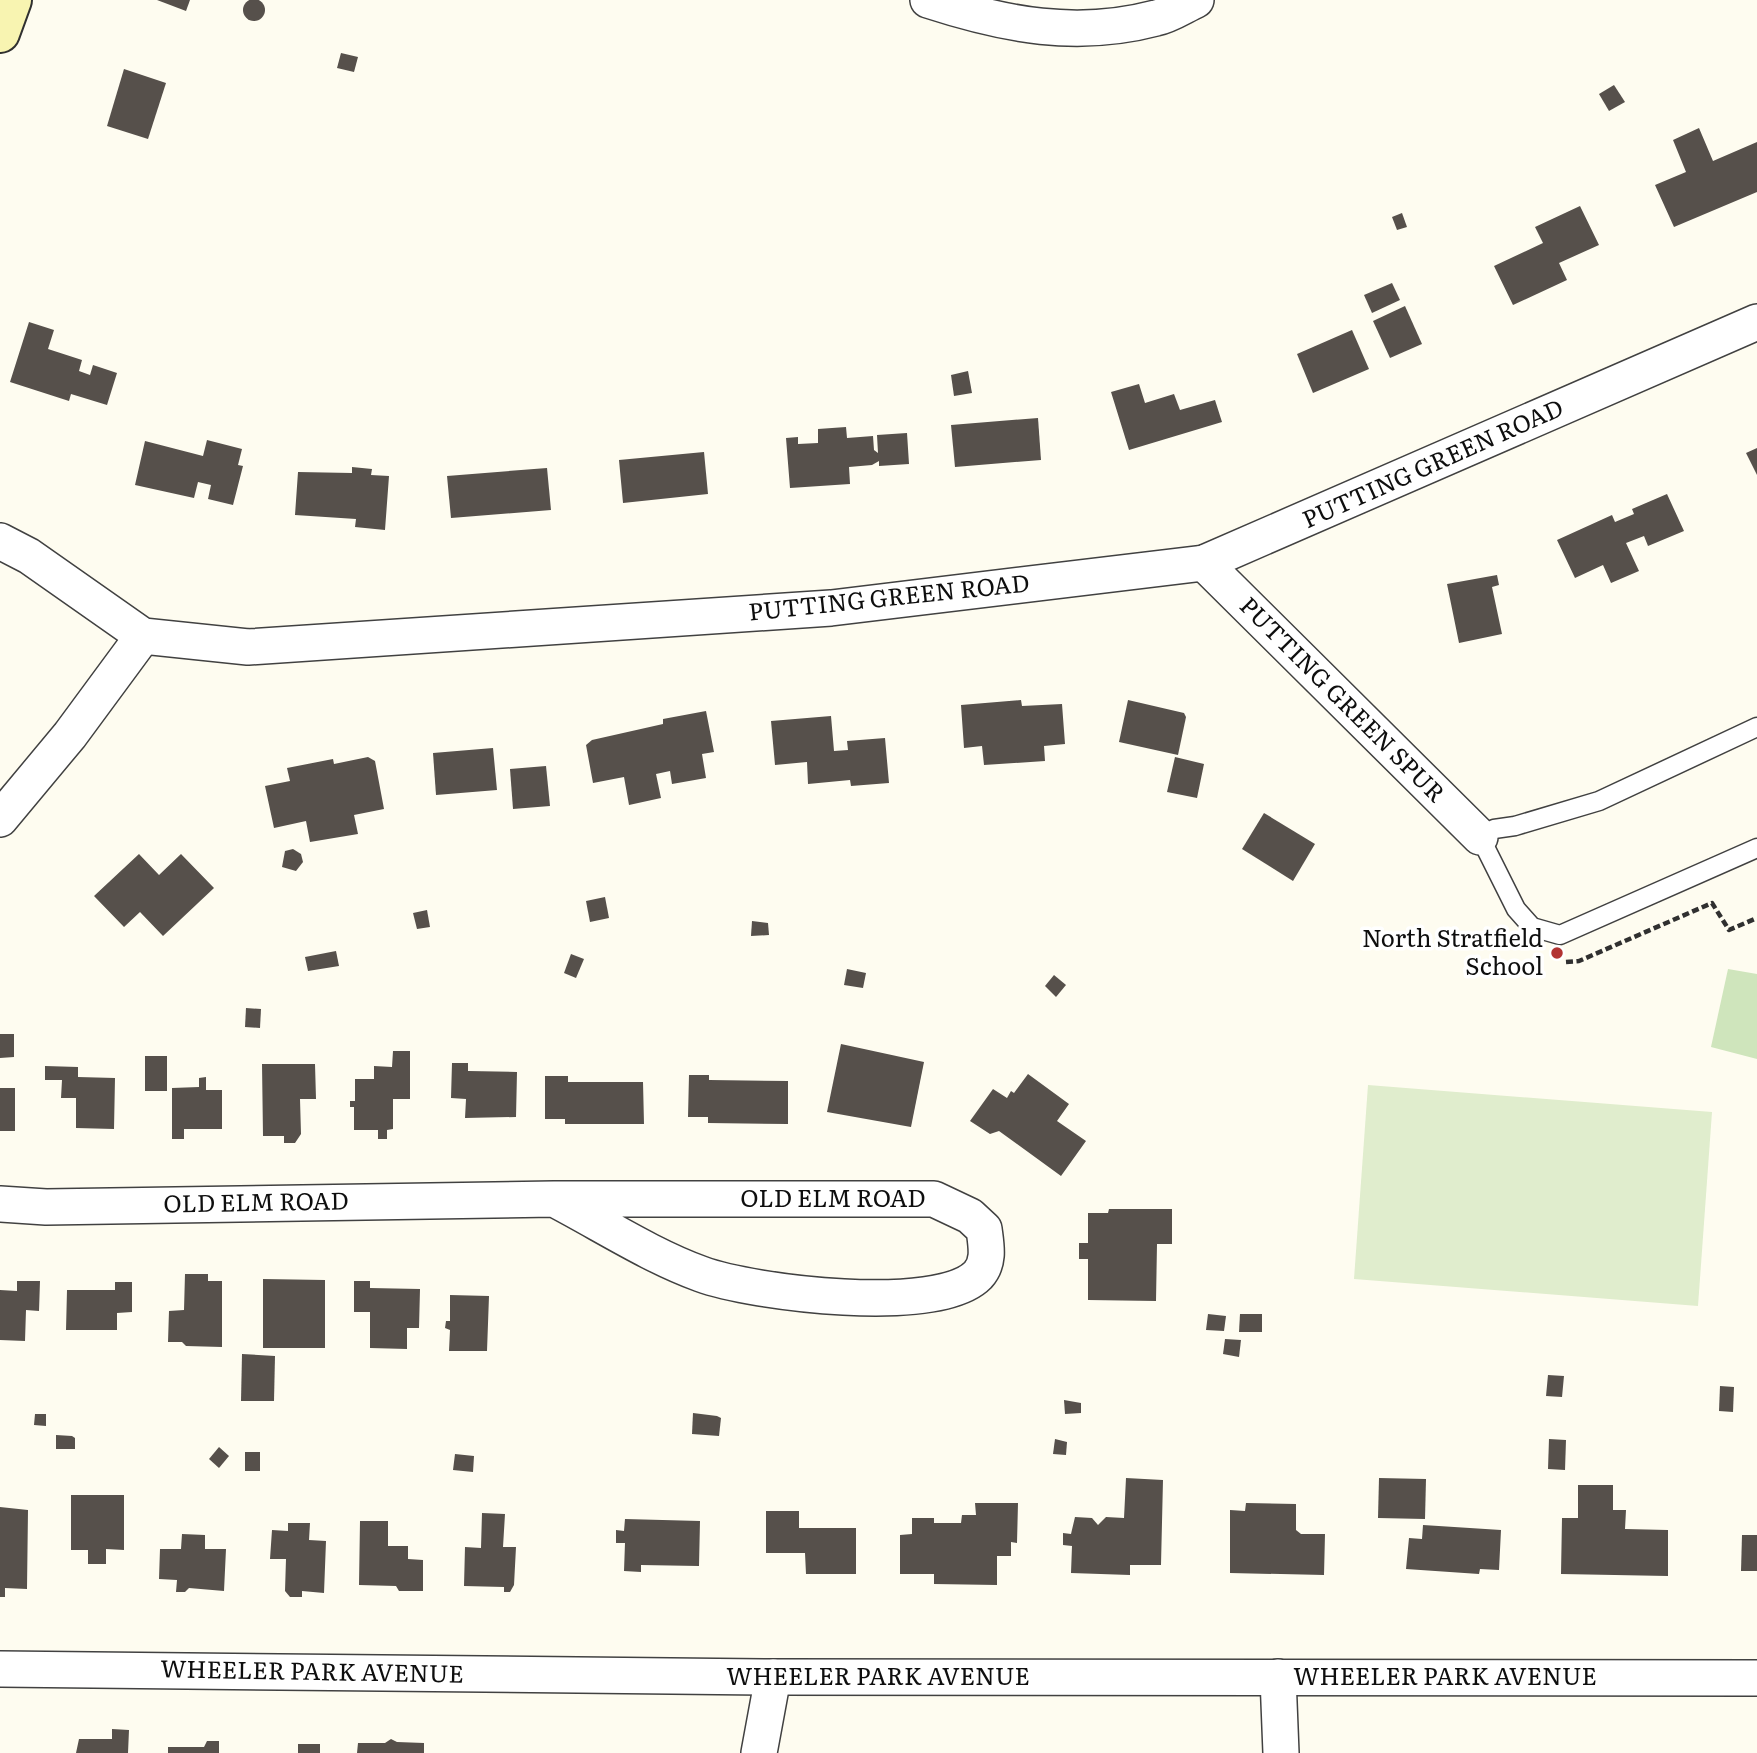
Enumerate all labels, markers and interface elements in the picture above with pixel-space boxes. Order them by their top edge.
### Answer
street label: PUTTING GREEN ROAD [1296,388,1568,535]
street label: PUTTING GREEN ROAD [747,563,1031,628]
street label: PUTTING GREEN SPUR [1233,587,1455,809]
place label: North Stratfield School [1362,919,1543,982]
marker: North Stratfield School [1549,945,1565,961]
street label: OLD ELM ROAD [740,1179,926,1214]
street label: OLD ELM ROAD [163,1181,349,1220]
street label: WHEELER PARK AVENUE [160,1649,464,1690]
street label: WHEELER PARK AVENUE [726,1657,1030,1692]
street label: WHEELER PARK AVENUE [1293,1657,1597,1692]

